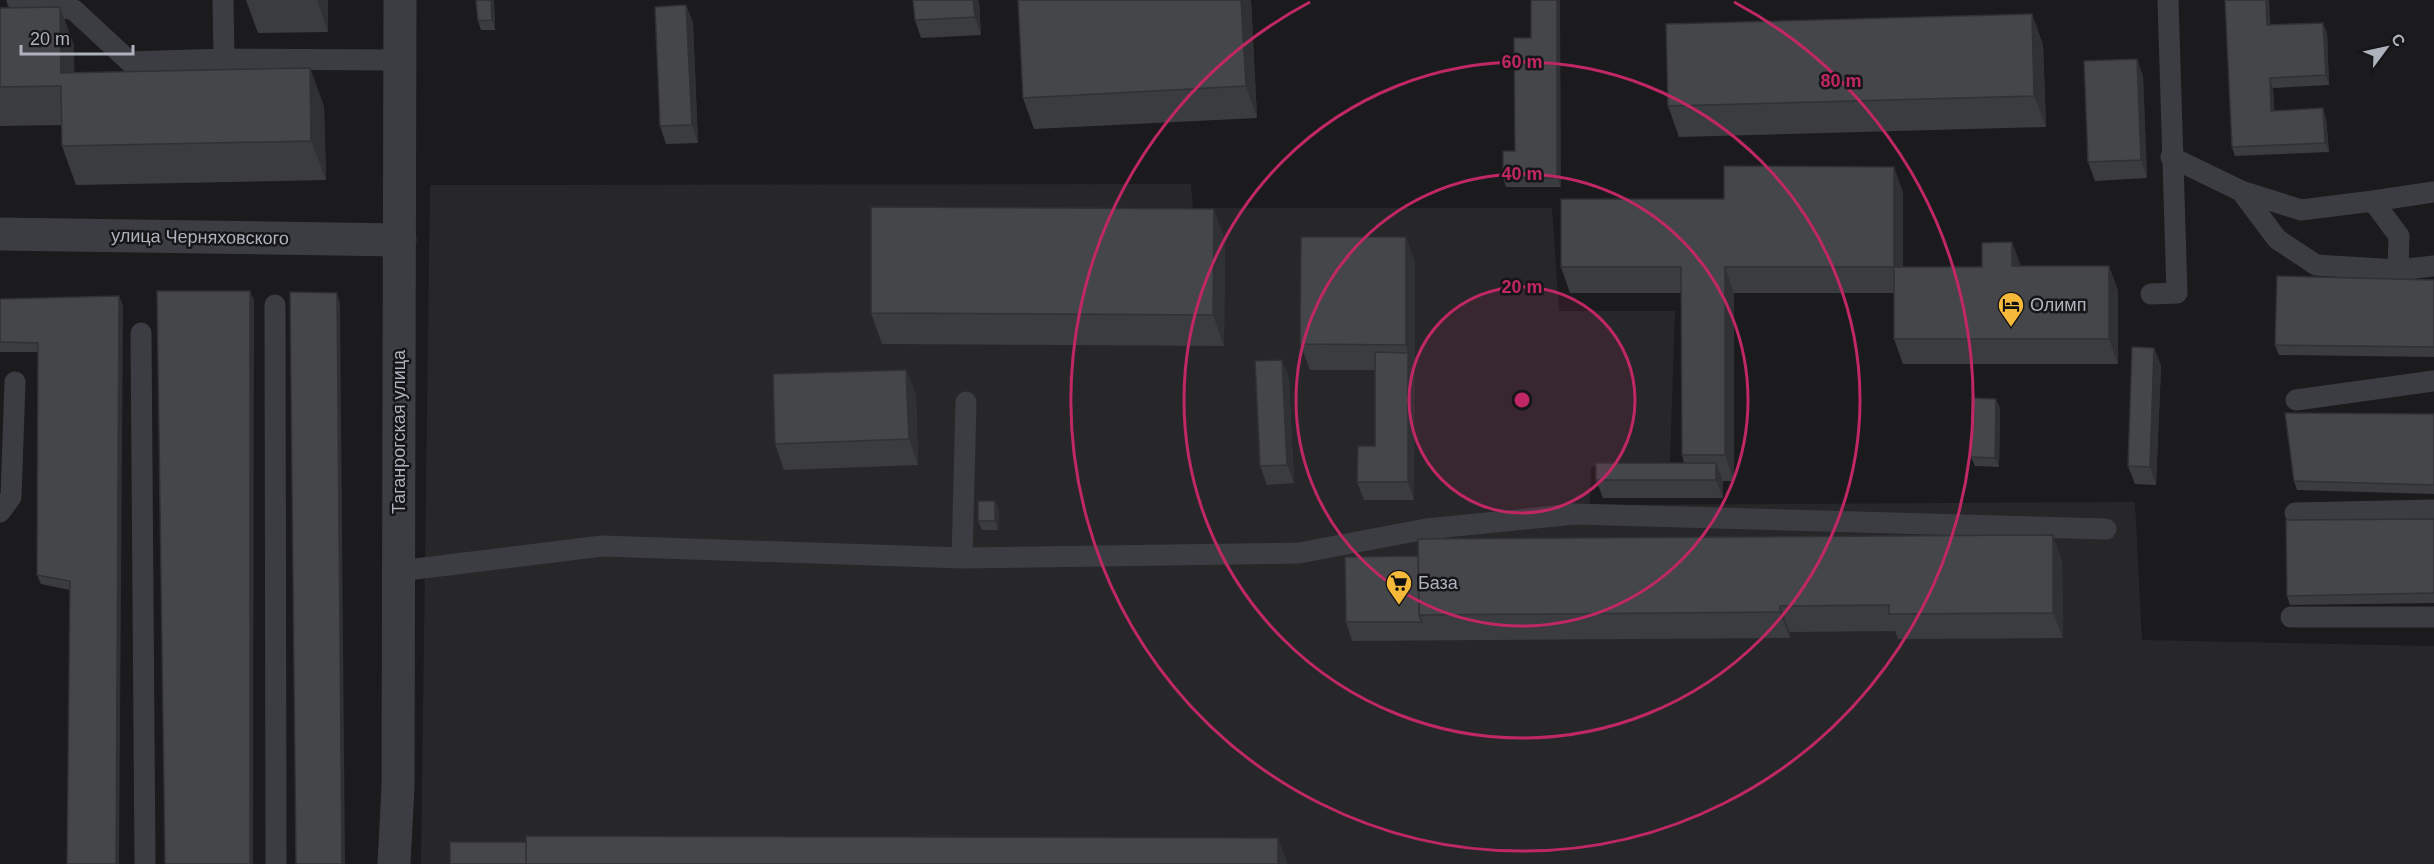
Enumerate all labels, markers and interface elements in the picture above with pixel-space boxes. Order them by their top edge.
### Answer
scale bar [21,18,134,56]
north arrow [2356,18,2416,78]
text: 20 m [30,29,70,49]
text: С [2388,31,2409,50]
text: 60 m [1501,52,1543,72]
text: 80 m [1820,71,1862,91]
text: 40 m [1501,164,1543,184]
street label: улица Черняховского [111,225,289,249]
text: 20 m [1501,277,1543,297]
hotel icon: Олимп [1996,290,2026,328]
place label: Олимп [2030,295,2086,315]
street label: Таганрогская улица [389,349,409,514]
centre of rings [1512,390,1532,410]
supermarket icon: База [1384,568,1414,606]
place label: База [1418,573,1459,593]

